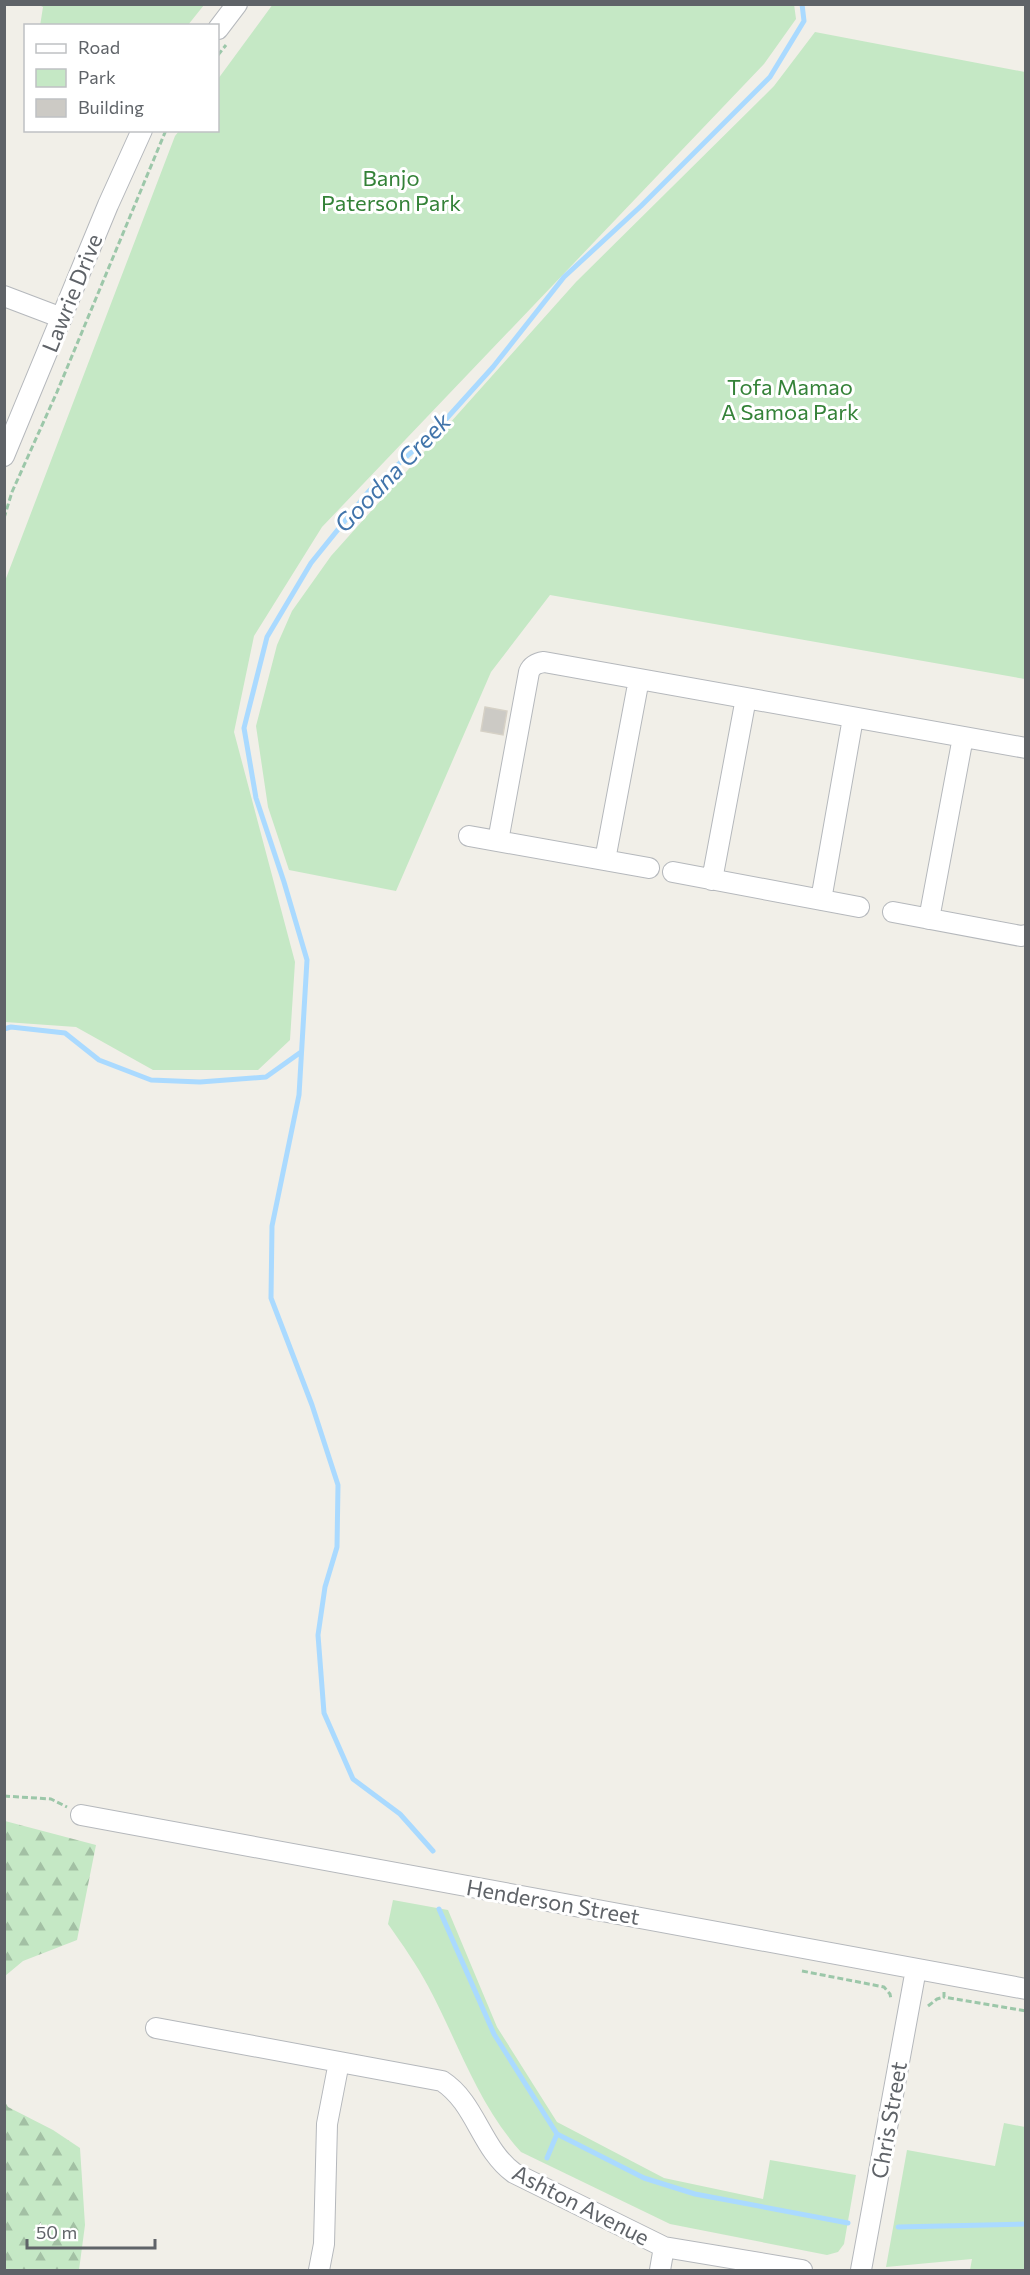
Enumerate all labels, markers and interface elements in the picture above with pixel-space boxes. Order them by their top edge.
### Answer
legend [24,24,219,132]
text: Road [78,36,120,58]
text: Park [78,66,116,88]
text: Building [78,96,144,118]
park label: Banjo Paterson Park [321,164,461,216]
street label: Lawrie Drive [36,230,107,356]
park label: Tofa Mamao A Samoa Park [721,373,859,425]
water label: Goodna Creek [328,405,457,538]
street label: Henderson Street [464,1873,642,1930]
street label: Chris Street [865,2059,912,2181]
street label: Ashton Avenue [508,2158,654,2251]
scale bar [27,2212,154,2250]
text: 50 m [36,2221,77,2243]

